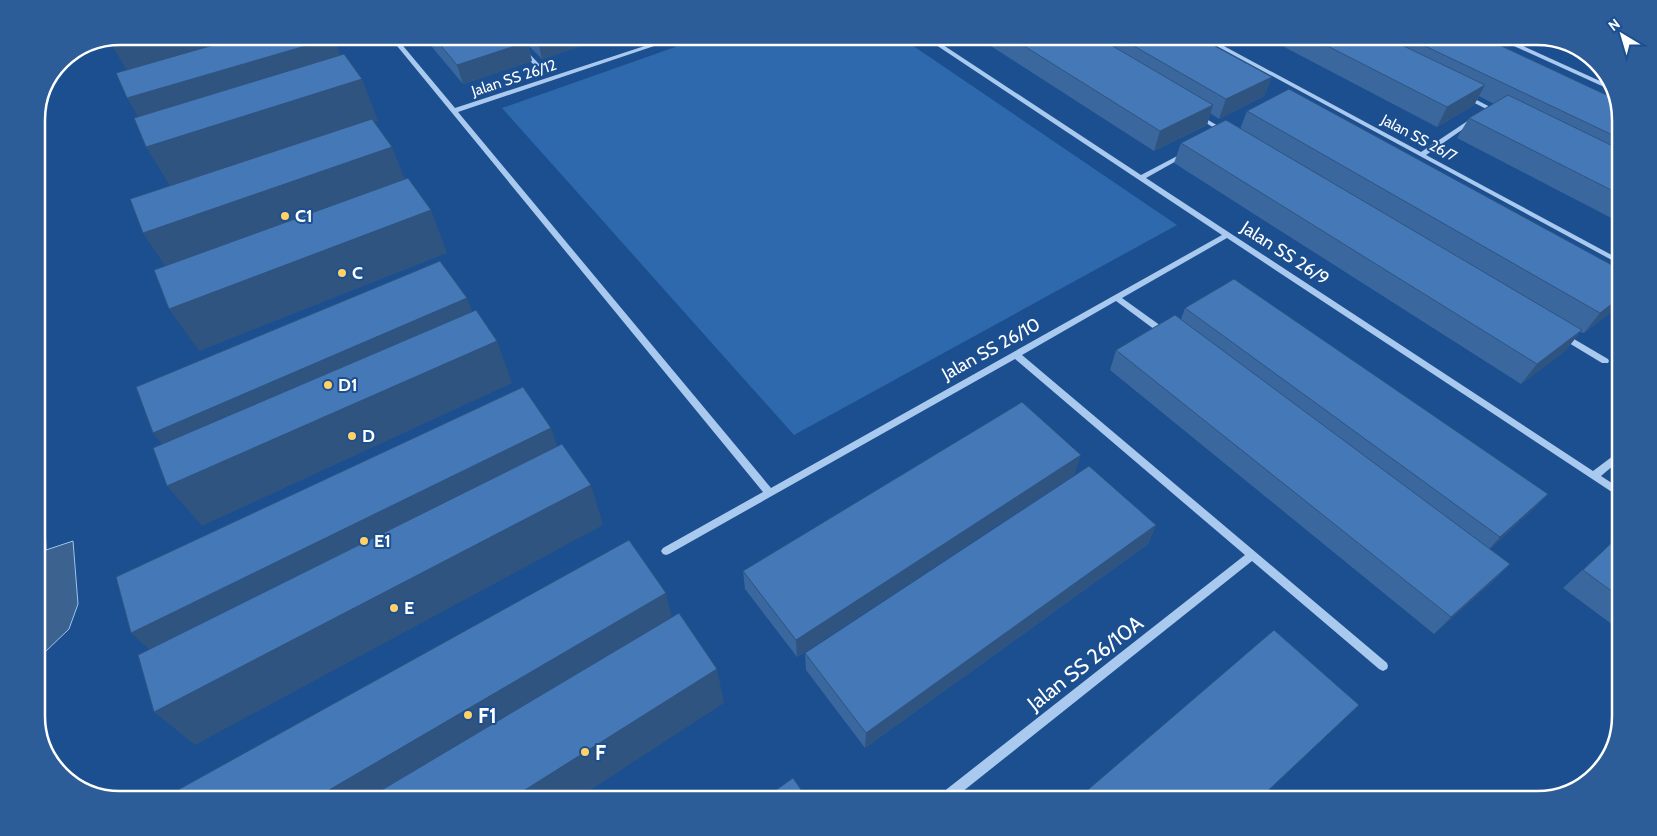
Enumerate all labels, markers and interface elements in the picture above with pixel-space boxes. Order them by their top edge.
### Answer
north arrow [1597,10,1647,60]
text: N [1605,15,1623,35]
street label: Jalan SS 26/12 [468,56,559,101]
street label: Jalan SS 26/7 [1377,110,1460,166]
place label: C1 [295,205,313,227]
marker: C1 [279,210,291,222]
street label: Jalan SS 26/9 [1236,216,1333,290]
place label: C [352,262,363,284]
marker: C [336,267,348,279]
street label: Jalan SS 26/10 [937,313,1044,386]
place label: D1 [338,374,358,396]
marker: D1 [322,379,334,391]
place label: D [362,425,375,447]
marker: D [346,430,358,442]
place label: E1 [374,530,391,552]
marker: E1 [358,535,370,547]
place label: E [404,597,414,619]
marker: E [388,602,400,614]
street label: Jalan SS 26/10A [1021,610,1148,717]
place label: F1 [478,703,497,728]
marker: F1 [462,709,474,721]
place label: F [595,740,606,765]
marker: F [579,746,591,758]

